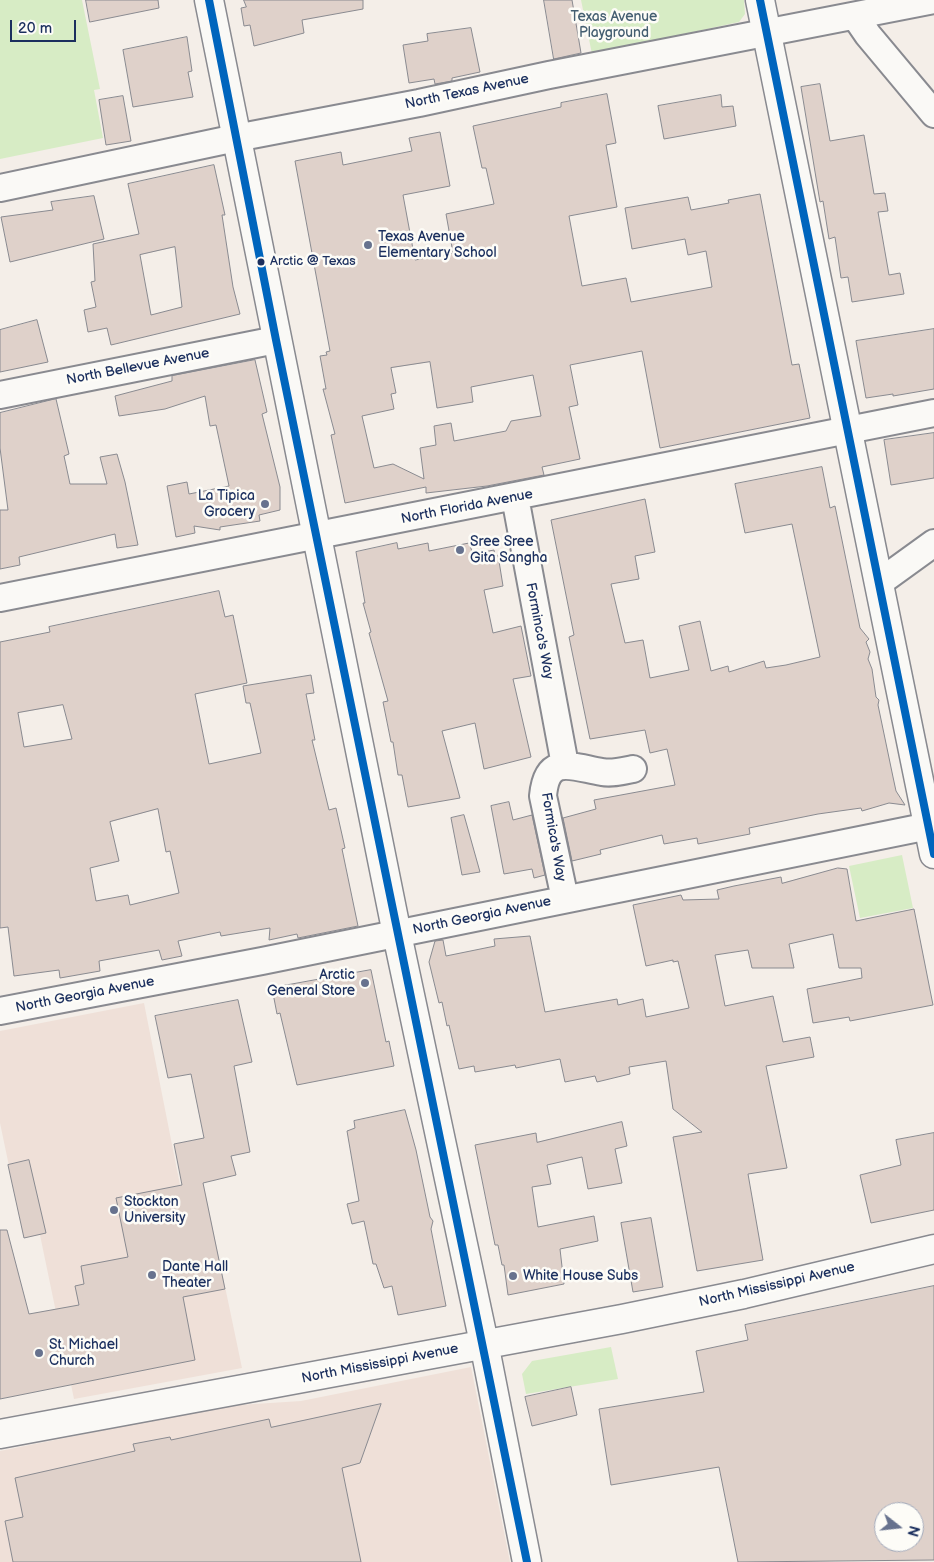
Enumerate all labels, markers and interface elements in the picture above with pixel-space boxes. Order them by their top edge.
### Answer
park label: Texas Avenue Playground [571,9,657,41]
scale bar [12,10,79,42]
text: 20 m [18,19,52,38]
street label: North Texas Avenue [403,71,531,113]
place label: Texas Avenue Elementary School [378,229,497,262]
marker: Texas Avenue Elementary School [362,239,374,251]
place label: Arctic @ Texas [270,254,356,270]
marker: Arctic @ Texas [256,257,266,267]
street label: North Bellevue Avenue [65,345,211,389]
street label: North Florida Avenue [400,486,534,528]
place label: La Tipica Grocery [198,488,255,520]
marker: La Tipica Grocery [259,498,271,510]
place label: Sree Sree Gita Sangha [470,534,547,566]
marker: Sree Sree Gita Sangha [454,544,466,556]
street label: Forminca's Way [521,581,557,681]
street label: Formica's Way [537,791,569,883]
street label: North Georgia Avenue [411,893,553,939]
place label: Arctic General Store [267,967,355,1000]
street label: North Georgia Avenue [14,973,156,1017]
marker: Arctic General Store [359,977,371,989]
place label: Stockton University [124,1194,186,1226]
marker: Stockton University [108,1204,120,1216]
place label: Dante Hall Theater [162,1259,228,1292]
street label: North Mississippi Avenue [697,1259,857,1311]
place label: White House Subs [523,1268,638,1284]
marker: Dante Hall Theater [146,1269,158,1281]
marker: White House Subs [507,1270,519,1282]
place label: St. Michael Church [49,1337,118,1370]
street label: North Mississippi Avenue [300,1341,460,1387]
marker: St. Michael Church [33,1347,45,1359]
north arrow [874,1502,924,1552]
text: N [903,1524,923,1538]

